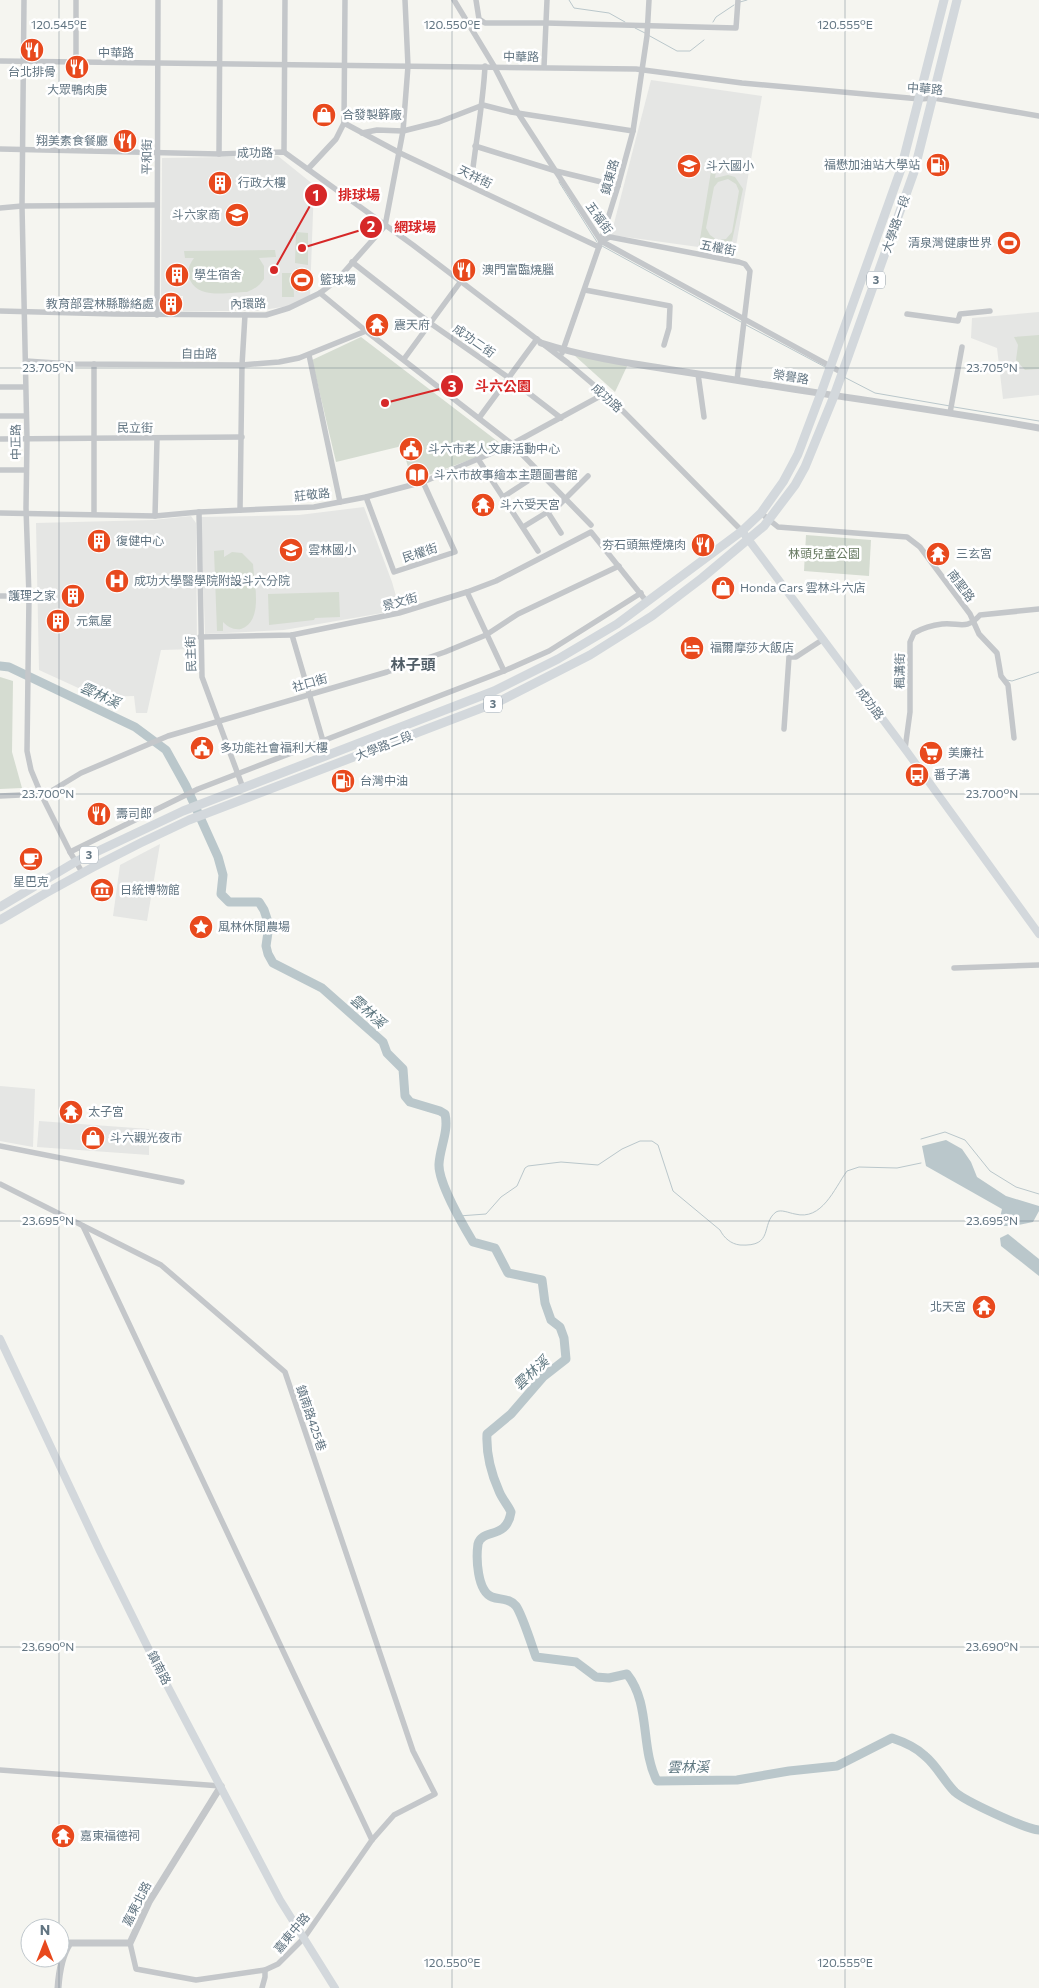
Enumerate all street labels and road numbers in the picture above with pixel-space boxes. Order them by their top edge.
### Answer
street label: 中華路 [98,45,134,59]
street label: 中華路 [503,49,539,63]
street label: 中華路 [907,80,944,96]
street label: 平和街 [139,139,153,175]
street label: 成功路 [237,145,273,159]
street label: 鎮東路 [597,157,621,196]
street label: 天祥街 [456,162,495,190]
street label: 大學路一段 [879,193,911,254]
street label: 五福街 [584,199,616,236]
street label: 五權街 [699,237,737,257]
road number: 3 [867,272,885,288]
street label: 內環路 [230,295,266,311]
street label: 成功二街 [451,321,498,360]
street label: 自由路 [181,346,217,360]
street label: 榮譽路 [772,366,810,386]
street label: 成功路 [590,380,626,415]
street label: 民立街 [117,420,153,434]
street label: 中正路 [8,424,22,460]
street label: 莊敬路 [293,485,331,503]
street label: 民權街 [400,540,439,564]
street label: 南聖路 [945,567,978,604]
street label: 景文街 [381,590,419,612]
street label: 民主街 [182,636,198,672]
street label: 楓溝街 [892,653,906,689]
street label: 社口街 [290,670,329,694]
street label: 成功路 [854,685,887,722]
road number: 3 [484,696,502,712]
street label: 大學路二段 [353,728,414,762]
road number: 3 [80,846,98,864]
street label: 鎮南路425巷 [294,1383,330,1452]
street label: 鎮南路 [145,1648,174,1687]
street label: 嘉東北路 [119,1879,153,1928]
street label: 嘉東中路 [270,1909,312,1955]

